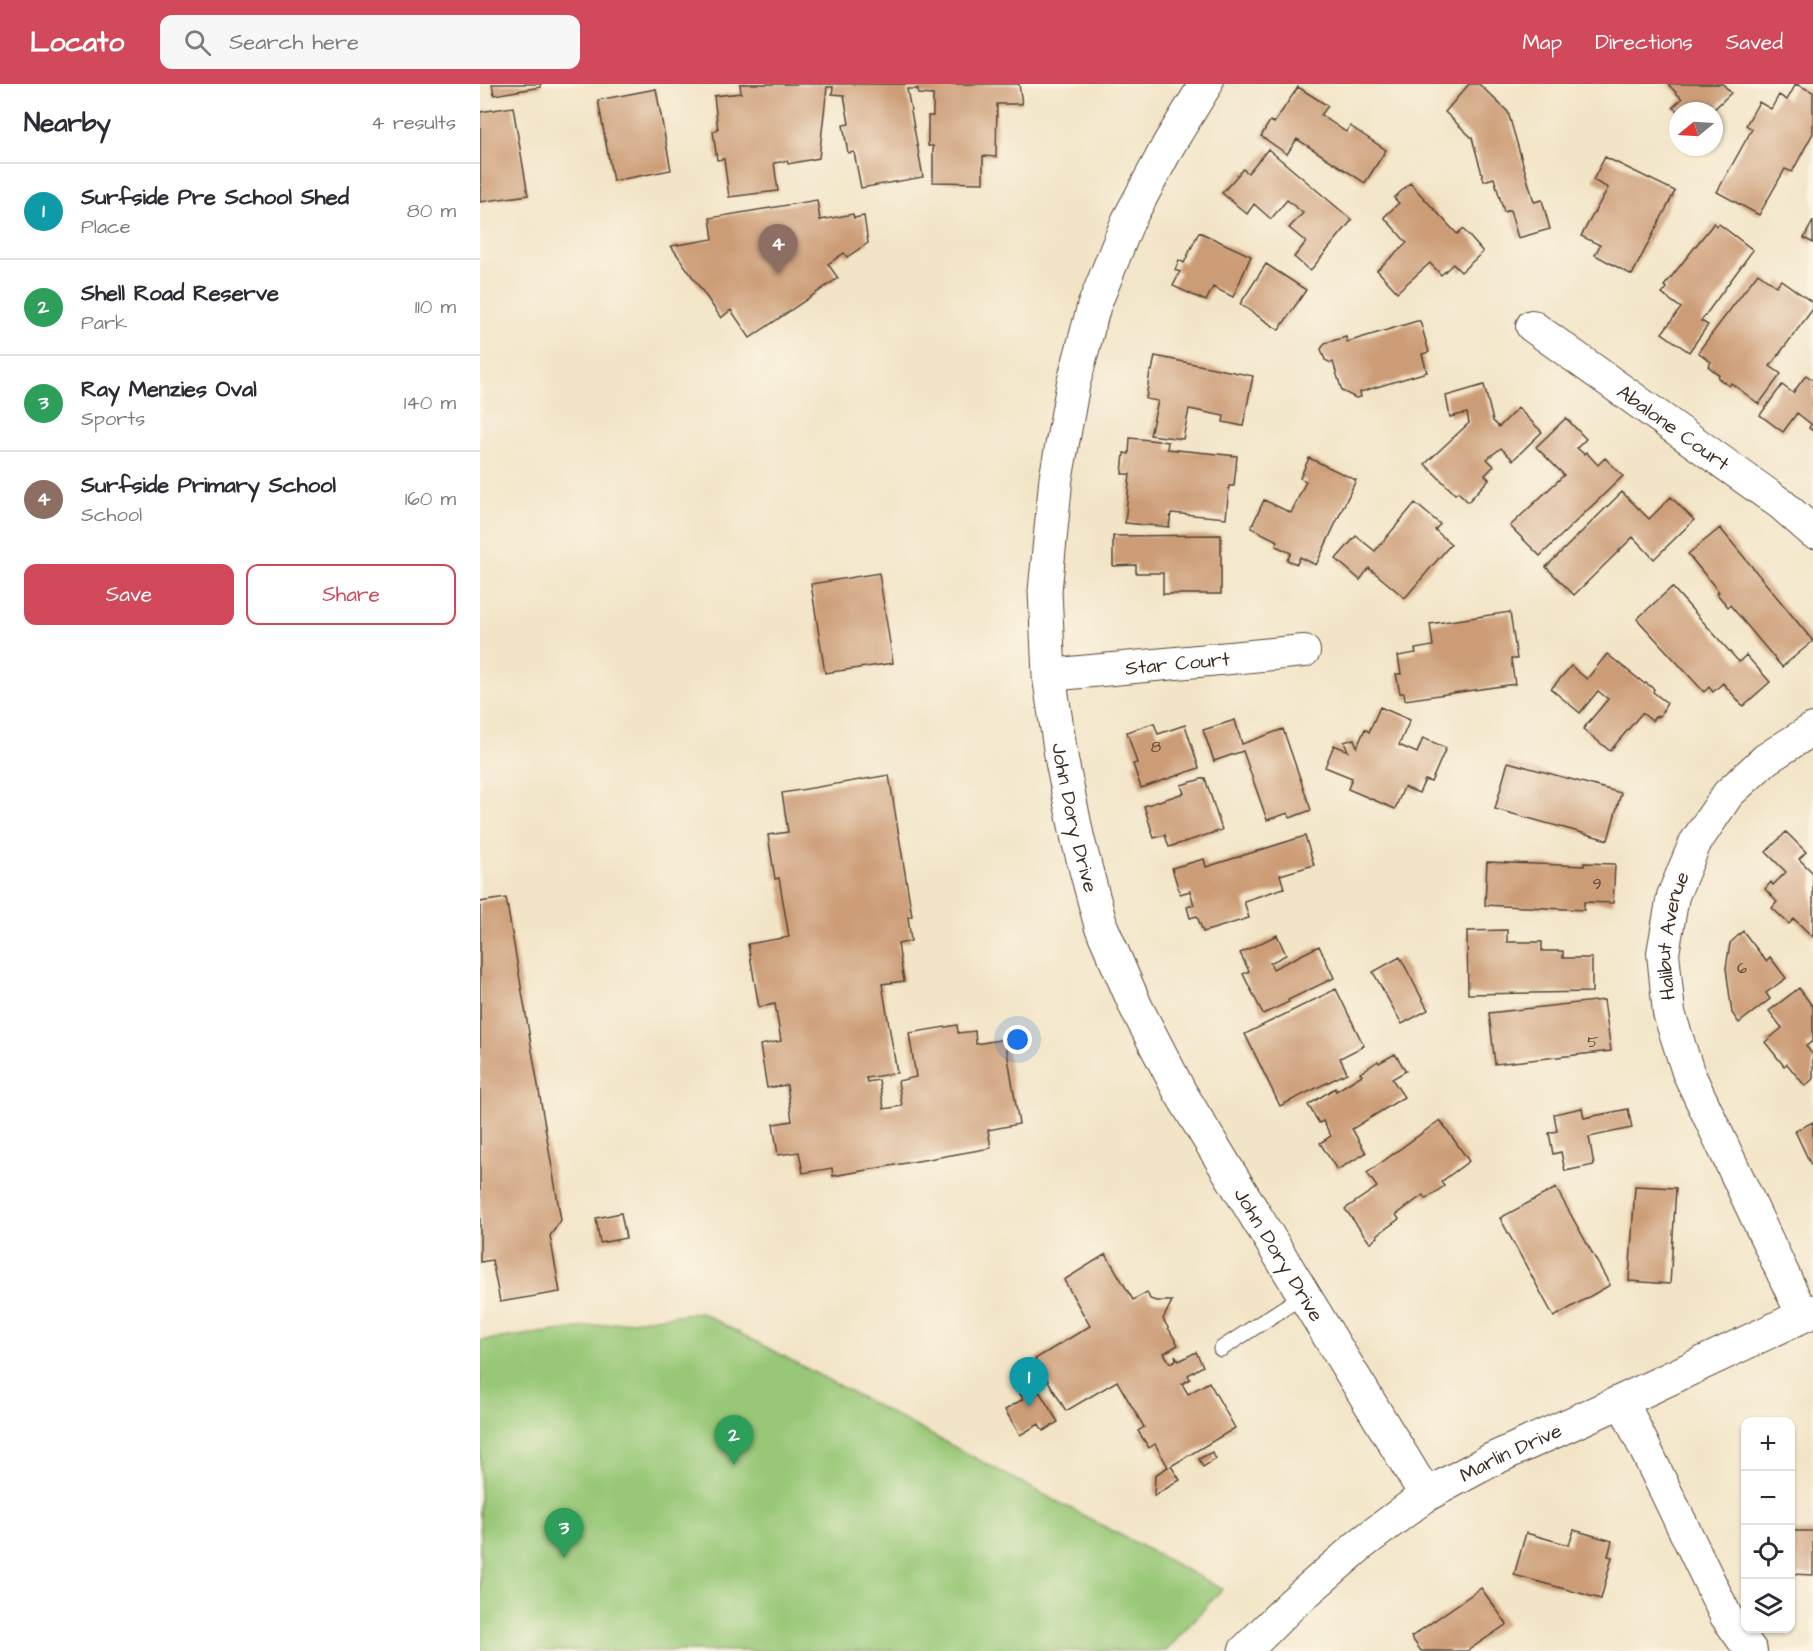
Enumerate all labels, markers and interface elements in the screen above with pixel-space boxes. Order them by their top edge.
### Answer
search box [160,15,580,69]
text: Locato [30,23,124,62]
icon: search [181,26,214,59]
text: Search here [229,27,359,58]
text: Map [1522,28,1562,57]
text: Directions [1595,28,1693,57]
text: Saved [1726,28,1783,57]
north arrow [1669,102,1723,156]
text: Nearby [24,105,111,141]
text: 4 results [371,109,456,137]
text: Surfside Pre School Shed [81,182,349,213]
text: 1 [42,197,45,225]
text: 80 m [407,197,456,225]
text: Place [81,213,131,241]
pin: 4 [758,224,798,274]
text: Shell Road Reserve [81,278,279,309]
text: 2 [38,293,49,321]
text: 110 m [415,293,456,321]
text: Park [81,309,127,337]
text: Ray Menzies Oval [81,374,257,405]
street label: Abalone Court [1611,378,1735,478]
text: 3 [38,389,49,417]
text: 140 m [404,389,456,417]
text: Sports [81,405,145,433]
text: Surfside Primary School [81,470,336,501]
text: 4 [37,485,50,513]
text: 160 m [405,485,456,513]
text: School [81,501,142,529]
button: Save [24,564,234,625]
button: Share [246,564,456,625]
street label: Star Court [1124,645,1231,683]
house number: 8 [1151,736,1161,758]
street label: John Dory Drive [1044,741,1104,896]
street label: Halibut Avenue [1650,867,1697,1002]
house number: 9 [1592,873,1602,895]
house number: 6 [1737,957,1747,979]
your location [1003,1025,1032,1054]
house number: 5 [1587,1031,1599,1053]
street label: John Dory Drive [1227,1183,1330,1327]
pin: 1 [1010,1358,1048,1407]
pin: 2 [714,1416,754,1465]
street label: Marlin Drive [1455,1417,1567,1489]
map controls [1741,1417,1795,1633]
button: + [1741,1417,1795,1471]
button: − [1741,1471,1795,1525]
pin: 3 [544,1508,584,1558]
button: locate [1741,1525,1795,1579]
button: layers [1741,1579,1795,1633]

